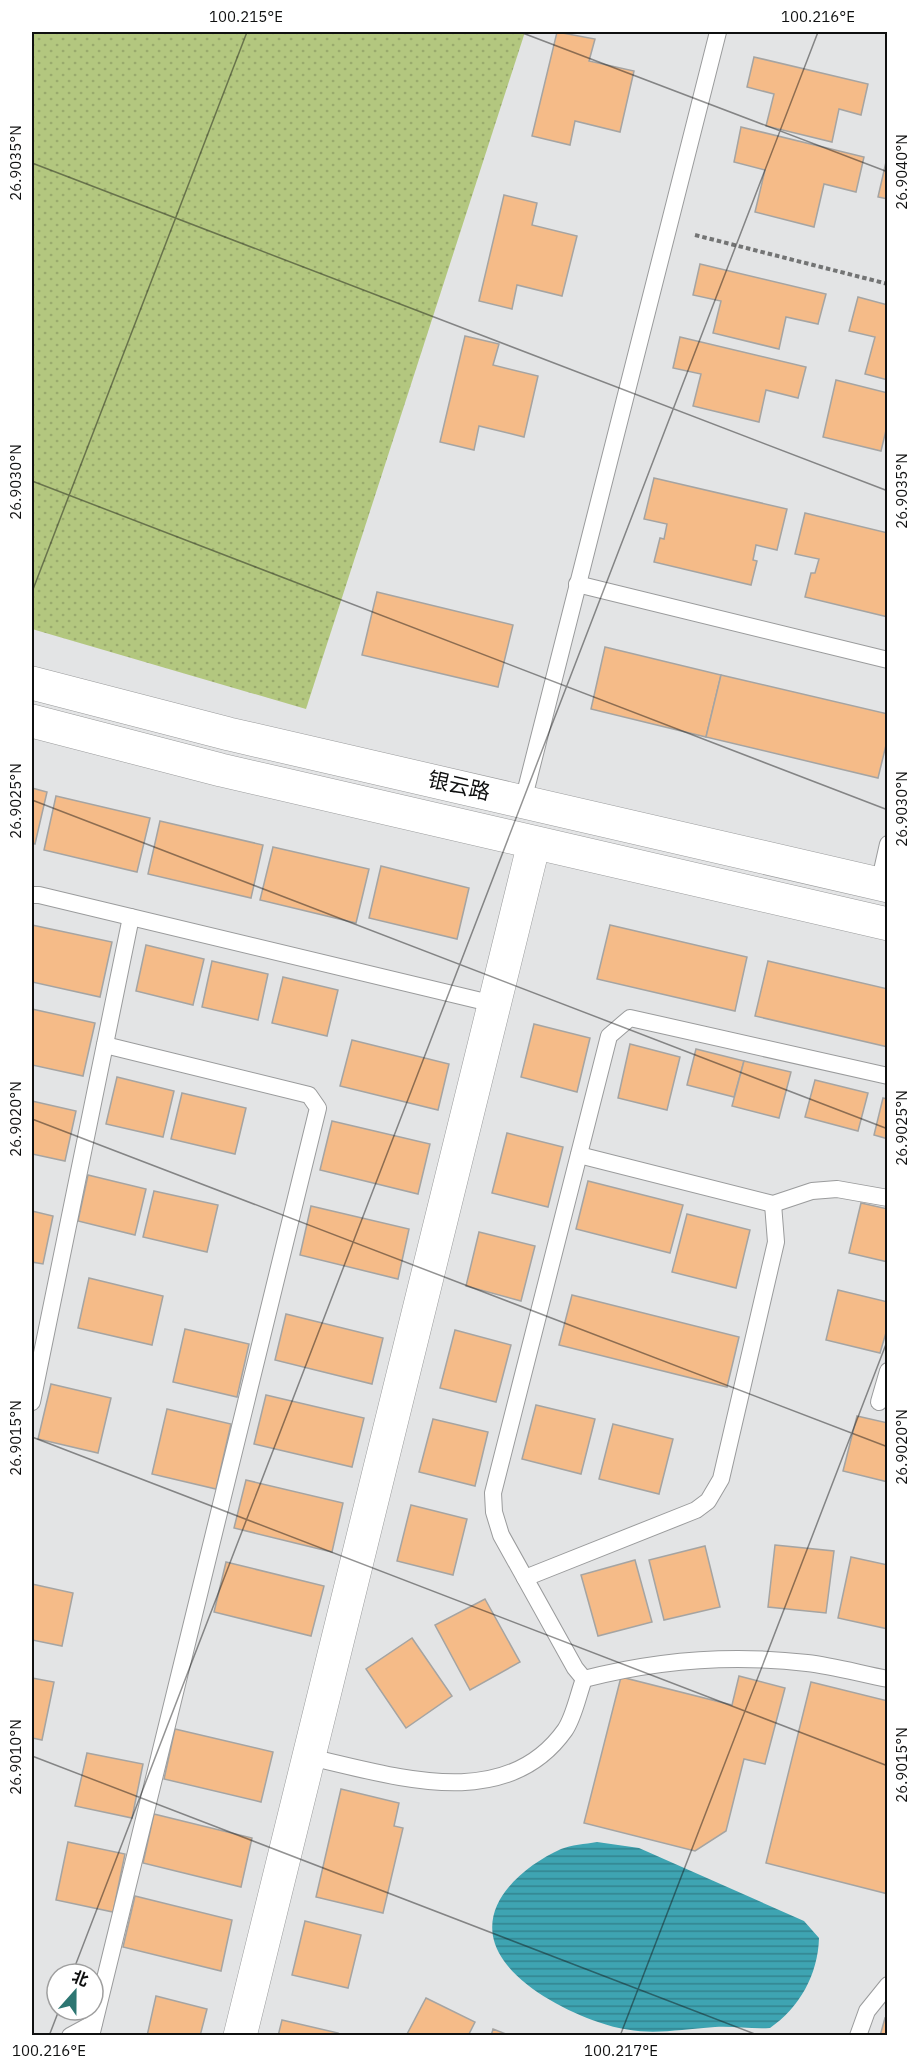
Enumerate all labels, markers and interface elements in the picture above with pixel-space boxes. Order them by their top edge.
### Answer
text: 100.215°E [209,7,283,26]
text: 100.216°E [781,7,855,26]
text: 26.9035°N [6,125,25,201]
text: 26.9040°N [892,134,911,210]
text: 26.9030°N [6,444,25,520]
text: 26.9035°N [892,453,911,529]
text: 26.9025°N [6,763,25,839]
street label: 银云路 [425,764,493,806]
text: 26.9030°N [892,771,911,847]
text: 26.9020°N [6,1081,25,1157]
text: 26.9025°N [892,1090,911,1166]
text: 26.9015°N [6,1400,25,1476]
text: 26.9020°N [892,1409,911,1485]
text: 26.9010°N [6,1719,25,1795]
text: 26.9015°N [892,1727,911,1803]
north arrow [45,1962,105,2022]
text: 北 [69,1966,91,1990]
text: 100.216°E [12,2041,86,2060]
text: 100.217°E [584,2041,658,2060]

